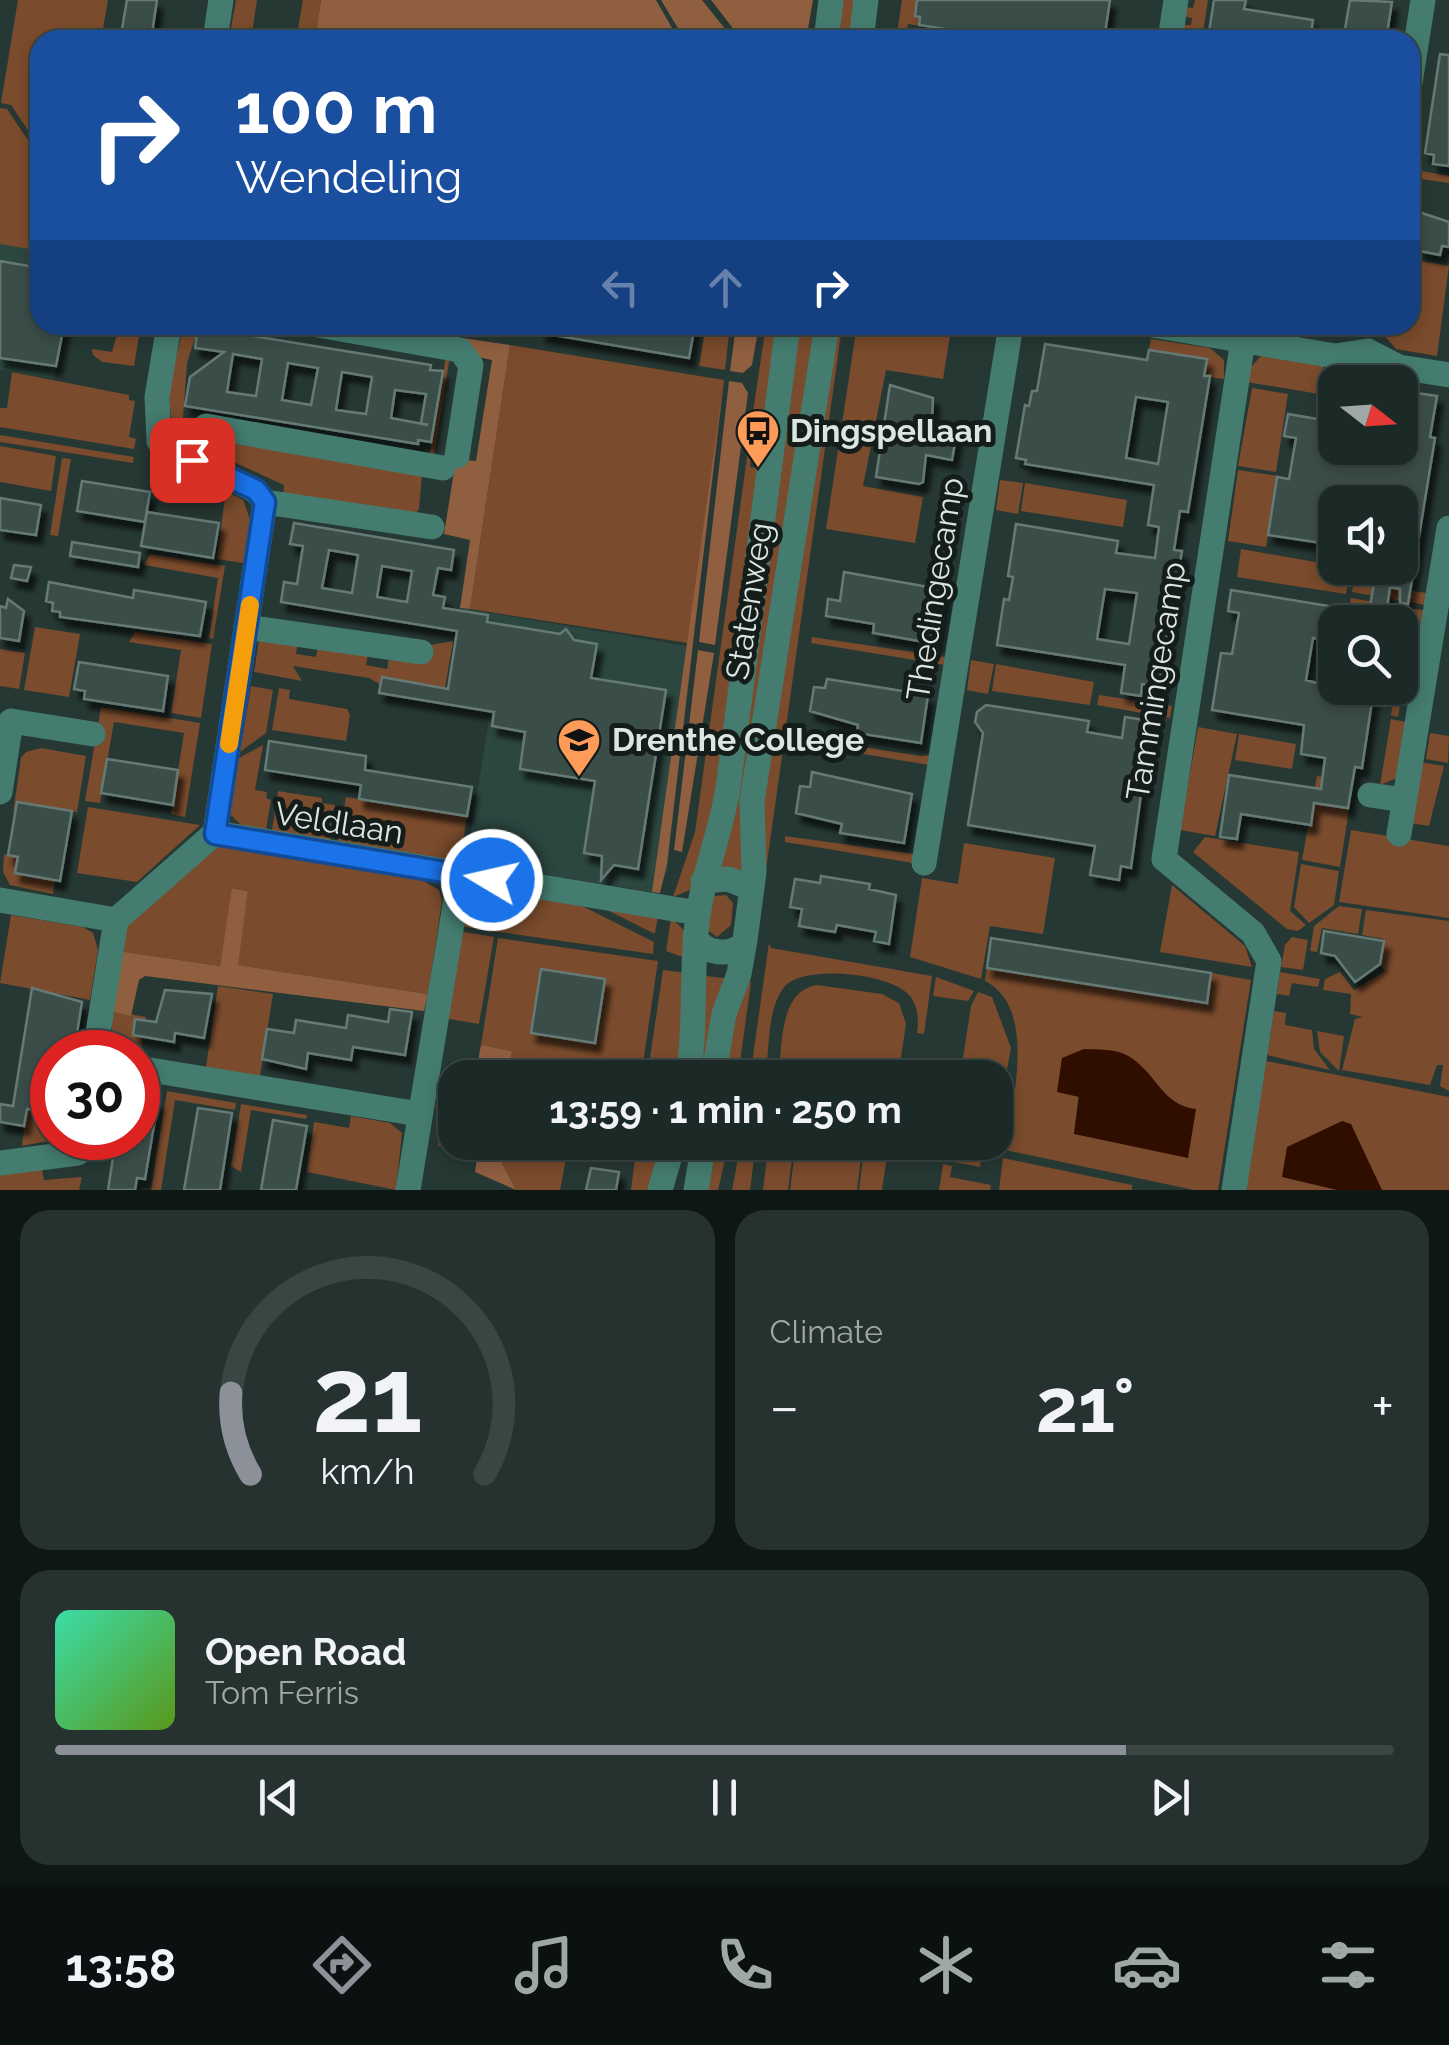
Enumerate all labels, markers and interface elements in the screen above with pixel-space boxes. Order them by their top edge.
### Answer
text: 100 m [235,67,438,149]
icon: right [70,70,200,200]
text: Wendeling [235,151,462,204]
icon: left [593,260,648,315]
icon: ahead [698,260,753,315]
icon: right [803,260,858,315]
north arrow [1318,365,1418,465]
map controls [1318,365,1418,705]
bus stop icon: Dingspellaan [735,408,781,469]
place label: Dingspellaan [790,412,992,449]
pin [150,418,235,503]
icon: arrive [165,433,220,488]
street label: Thedingecamp [899,475,970,703]
button: sound [1318,485,1418,585]
street label: Statenweg [718,520,779,682]
street label: Tammingecamp [1118,559,1193,803]
button: search [1318,605,1418,705]
school or university icon: Drenthe College [556,717,602,778]
place label: Drenthe College [612,721,864,758]
street label: Veldlaan [272,794,406,851]
position arrow [440,828,544,932]
speed limit sign: 30 [30,1030,160,1160]
text: 13:59 · 1 min · 250 m [549,1087,902,1132]
text: Climate [770,1313,883,1350]
text: 21 [312,1334,422,1456]
text: 21° [1036,1361,1135,1450]
text: − [770,1374,799,1439]
text: + [1371,1374,1394,1439]
text: km/h [320,1450,414,1492]
text: Open Road [205,1629,406,1674]
text: Tom Ferris [205,1674,359,1711]
icon: previous [251,1770,306,1825]
icon: pause [697,1770,752,1825]
icon: next [1143,1770,1198,1825]
icon: directions [307,1930,377,2000]
icon: music [509,1930,579,2000]
icon: phone [710,1930,780,2000]
icon: climate [911,1930,981,2000]
icon: car [1112,1930,1182,2000]
icon: filters [1313,1930,1383,2000]
text: 13:58 [66,1939,176,1992]

